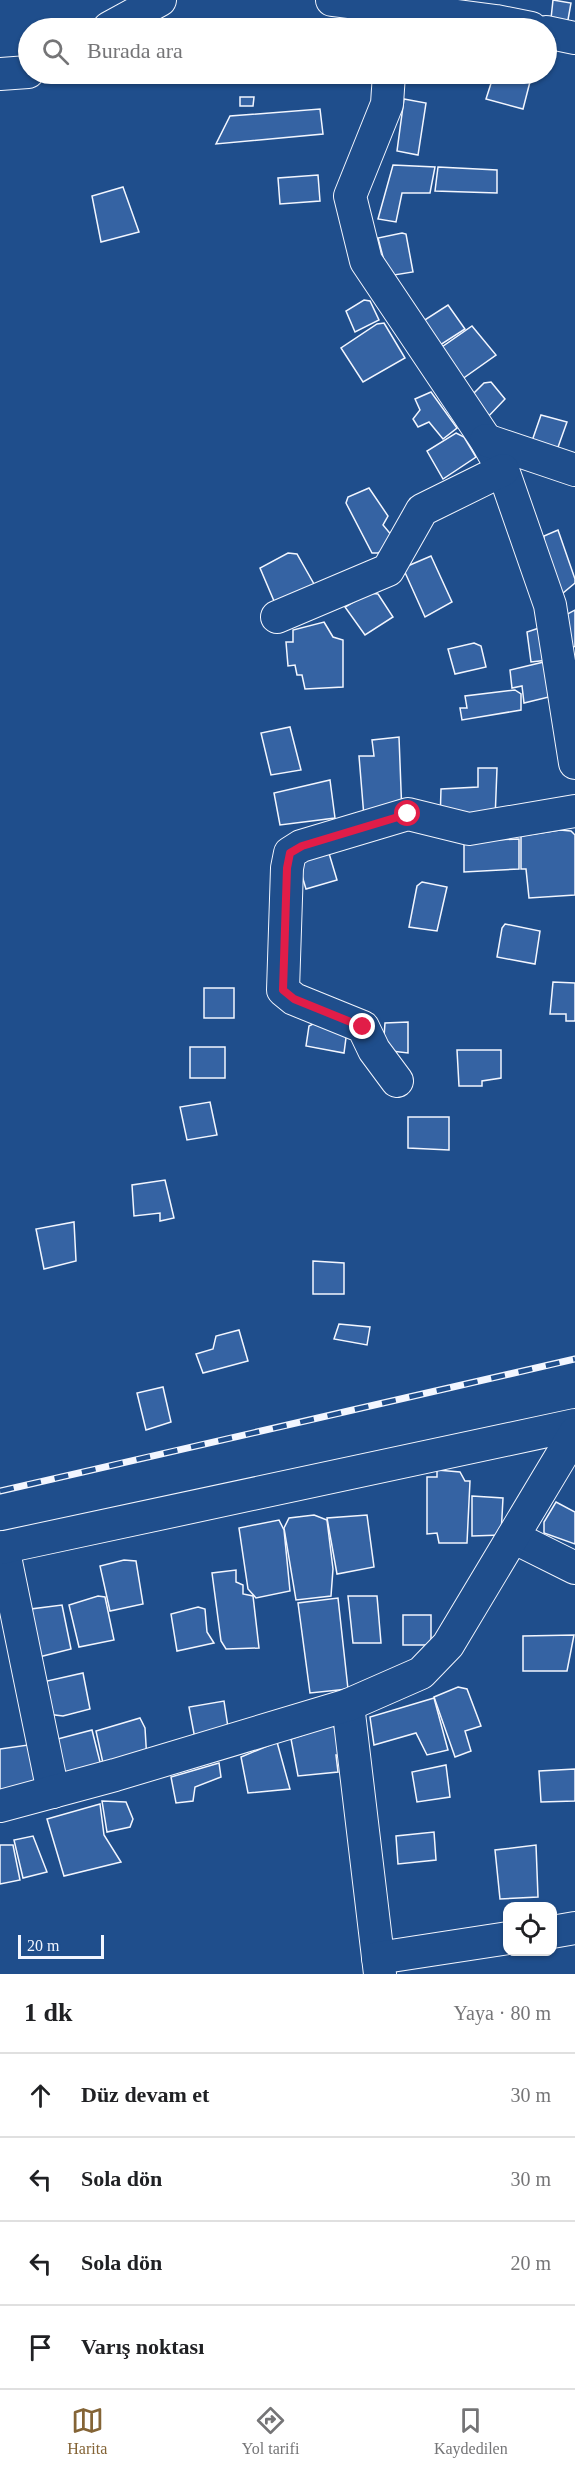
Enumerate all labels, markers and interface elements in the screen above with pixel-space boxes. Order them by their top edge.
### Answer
search box [18,18,557,84]
icon: search [39,35,72,68]
text: Burada ara [87,38,183,63]
route start [394,800,420,826]
route end [349,1013,375,1039]
map controls [503,1902,557,1956]
button: locate [503,1902,557,1956]
scale bar [18,1932,104,1960]
text: 20 m [27,1937,59,1954]
text: 1 dk [24,1998,72,2027]
text: Yaya · 80 m [454,2002,551,2024]
icon: ahead [24,2079,57,2112]
text: Düz devam et [81,2082,209,2107]
text: 30 m [510,2084,551,2106]
icon: left [24,2163,57,2196]
text: Sola dön [81,2166,162,2191]
text: 30 m [510,2168,551,2190]
icon: left [24,2247,57,2280]
text: Sola dön [81,2250,162,2275]
text: 20 m [510,2252,551,2274]
icon: arrive [24,2331,57,2364]
text: Varış noktası [81,2334,204,2359]
tab: Harita [67,2404,107,2458]
tab: Yol tarifi [242,2404,299,2458]
tab: Kaydedilen [434,2404,508,2458]

